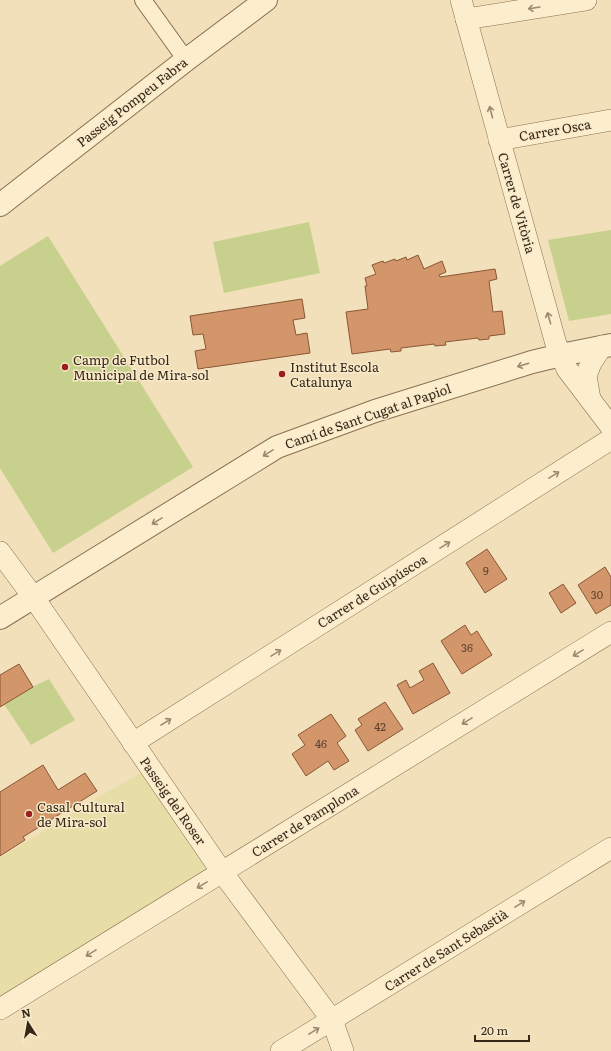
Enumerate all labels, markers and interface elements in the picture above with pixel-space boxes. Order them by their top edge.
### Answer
one-way arrow [528,4,541,12]
street label: Passeig Pompeu Fabra [72,52,191,151]
one-way arrow [487,105,494,118]
street label: Carrer Osca [518,114,592,145]
street label: Carrer de Vitòria [494,150,541,256]
one-way arrow [544,311,552,324]
place label: Camp de Futbol Municipal de Mira-sol [73,350,210,384]
place label: Institut Escola Catalunya [290,357,379,391]
marker: Camp de Futbol Municipal de Mira-sol [60,362,70,372]
one-way arrow [517,362,530,369]
marker: Institut Escola Catalunya [277,369,287,379]
street label: Camí de Sant Cugat al Papiol [282,378,454,453]
one-way arrow [262,449,274,457]
one-way arrow [548,471,560,479]
one-way arrow [152,517,163,525]
one-way arrow [439,541,450,549]
street label: Carrer de Guipúscoa [313,549,430,632]
house number: 9 [483,562,489,578]
house number: 30 [591,586,603,602]
house number: 36 [461,639,473,655]
one-way arrow [270,648,282,656]
one-way arrow [572,649,584,657]
one-way arrow [462,717,473,725]
one-way arrow [160,718,172,726]
house number: 42 [374,718,386,734]
house number: 46 [315,735,327,751]
street label: Passeig del Roser [136,753,211,849]
street label: Carrer de Pamplona [248,780,362,861]
place label: Casal Cultural de Mira-sol [37,797,126,831]
marker: Casal Cultural de Mira-sol [24,809,34,819]
one-way arrow [197,881,208,889]
one-way arrow [514,900,526,908]
street label: Carrer de Sant Sebastià [380,904,511,995]
one-way arrow [85,950,97,958]
north arrow [8,1003,48,1043]
text: N [20,1003,32,1021]
scale bar [475,1017,529,1043]
text: 20 m [481,1021,508,1039]
one-way arrow [308,1026,320,1034]

